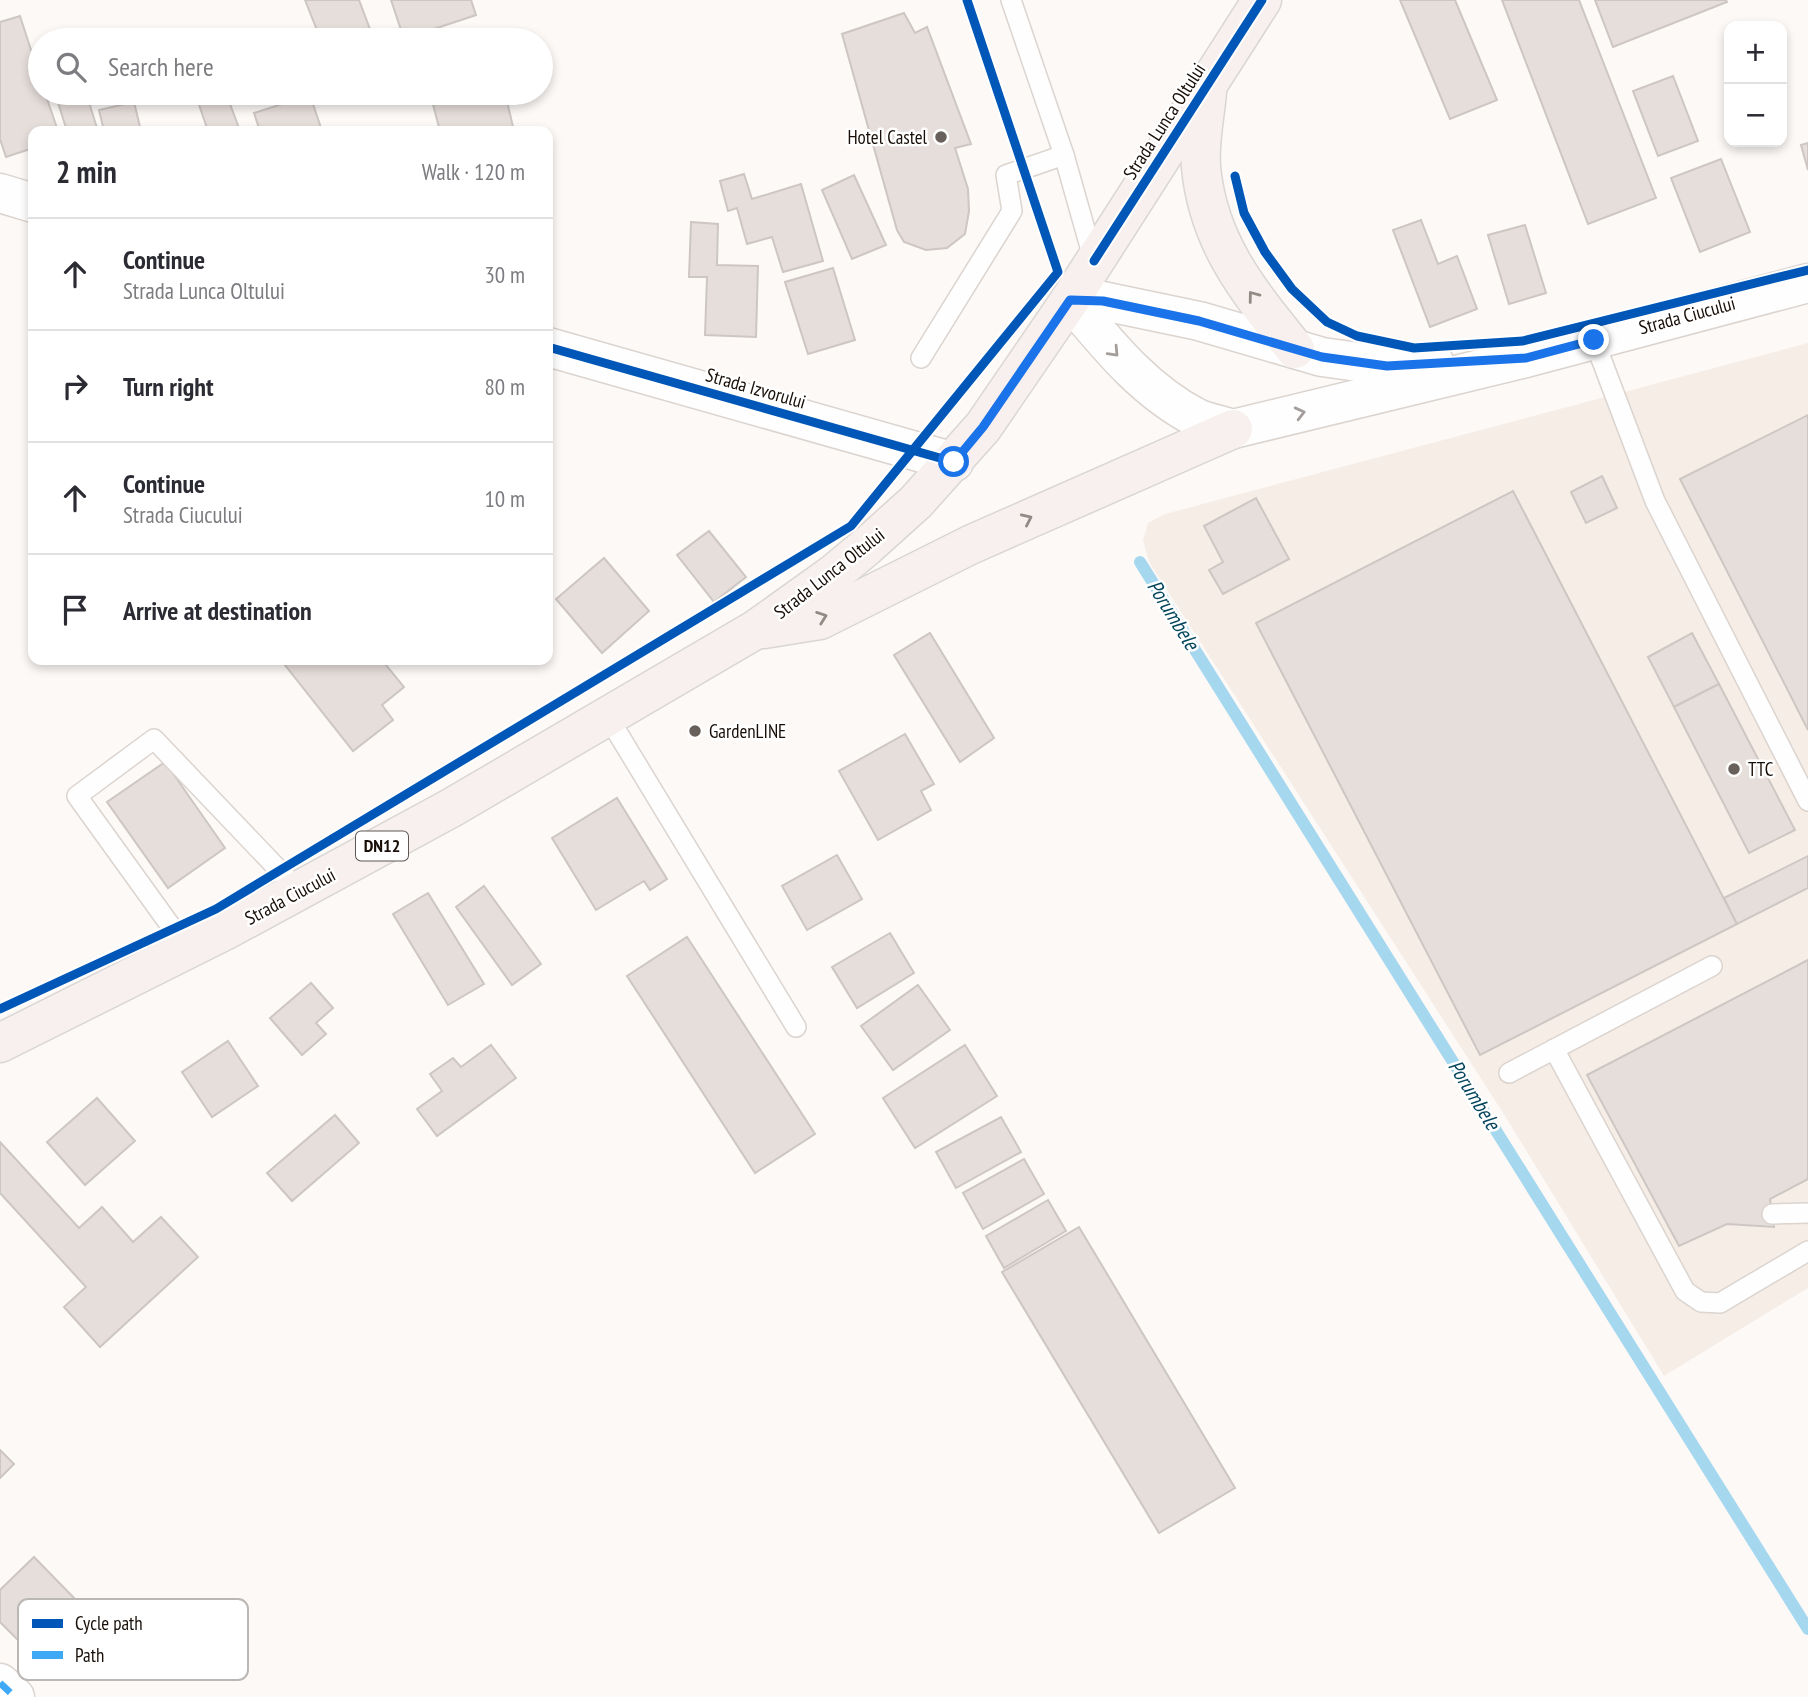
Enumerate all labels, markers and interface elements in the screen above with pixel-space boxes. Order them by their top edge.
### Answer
map controls [1724,21,1787,147]
button: + [1724,21,1787,84]
search box [28,28,553,105]
icon: search [52,48,90,86]
text: Search here [108,50,214,83]
street label: Strada Lunca Oltului [1118,58,1210,184]
button: − [1724,84,1787,147]
place label: Hotel Castel [847,125,928,149]
marker: Hotel Castel [933,129,949,145]
text: 2 min [56,152,117,191]
text: Walk · 120 m [422,157,525,186]
text: Continue [123,243,205,276]
icon: ahead [56,255,94,293]
text: 30 m [484,260,525,289]
text: Strada Lunca Oltului [123,276,285,305]
one-way arrow [1248,291,1261,304]
street label: Strada Ciucului [1636,291,1738,339]
route end [1578,324,1609,355]
one-way arrow [1106,344,1119,357]
street label: Strada Izvorului [703,362,809,414]
icon: right [56,367,94,405]
text: Turn right [123,370,214,403]
text: 80 m [484,372,525,401]
one-way arrow [1294,406,1306,421]
route start [938,446,969,477]
text: Continue [123,467,205,500]
icon: ahead [56,479,94,517]
text: 10 m [484,484,525,513]
text: Strada Ciucului [123,500,243,529]
one-way arrow [1020,513,1032,527]
street label: Strada Lunca Oltului [769,522,889,624]
water label: Porumbele [1141,575,1206,656]
icon: arrive [56,591,94,629]
text: Arrive at destination [123,594,312,627]
one-way arrow [815,611,827,625]
place label: GardenLINE [709,719,786,743]
marker: GardenLINE [687,723,703,739]
place label: TTC [1748,757,1774,781]
marker: TTC [1726,761,1742,777]
road number: DN12 [356,832,408,860]
street label: Strada Ciucului [241,862,339,930]
water label: Porumbele [1442,1055,1507,1136]
legend [18,1599,248,1680]
text: Cycle path [75,1611,143,1635]
text: Path [75,1643,104,1667]

